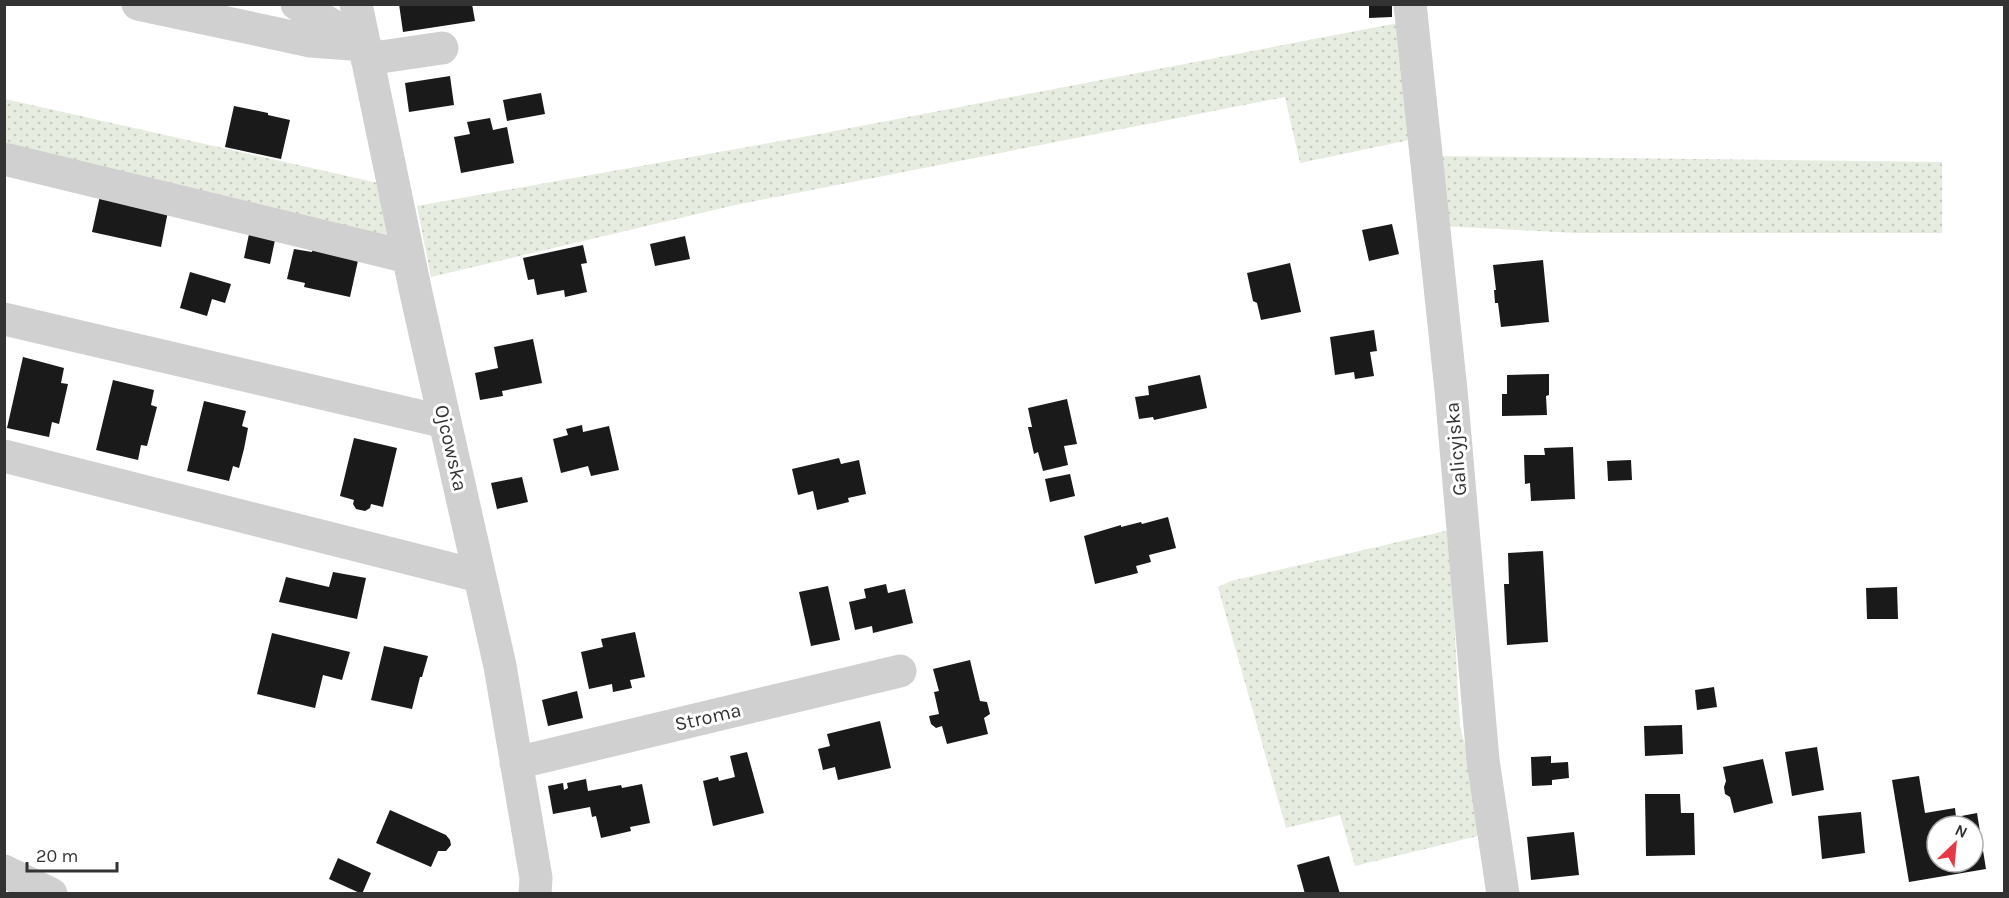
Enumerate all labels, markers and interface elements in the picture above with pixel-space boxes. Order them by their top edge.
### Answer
street label: Galicyjska [1440,401,1472,497]
street label: Ojcowska [430,403,472,493]
street label: Stroma [673,698,743,736]
north arrow [1925,814,1985,874]
text: N [1952,820,1971,842]
scale bar [27,835,117,873]
text: 20 m [36,845,78,867]

